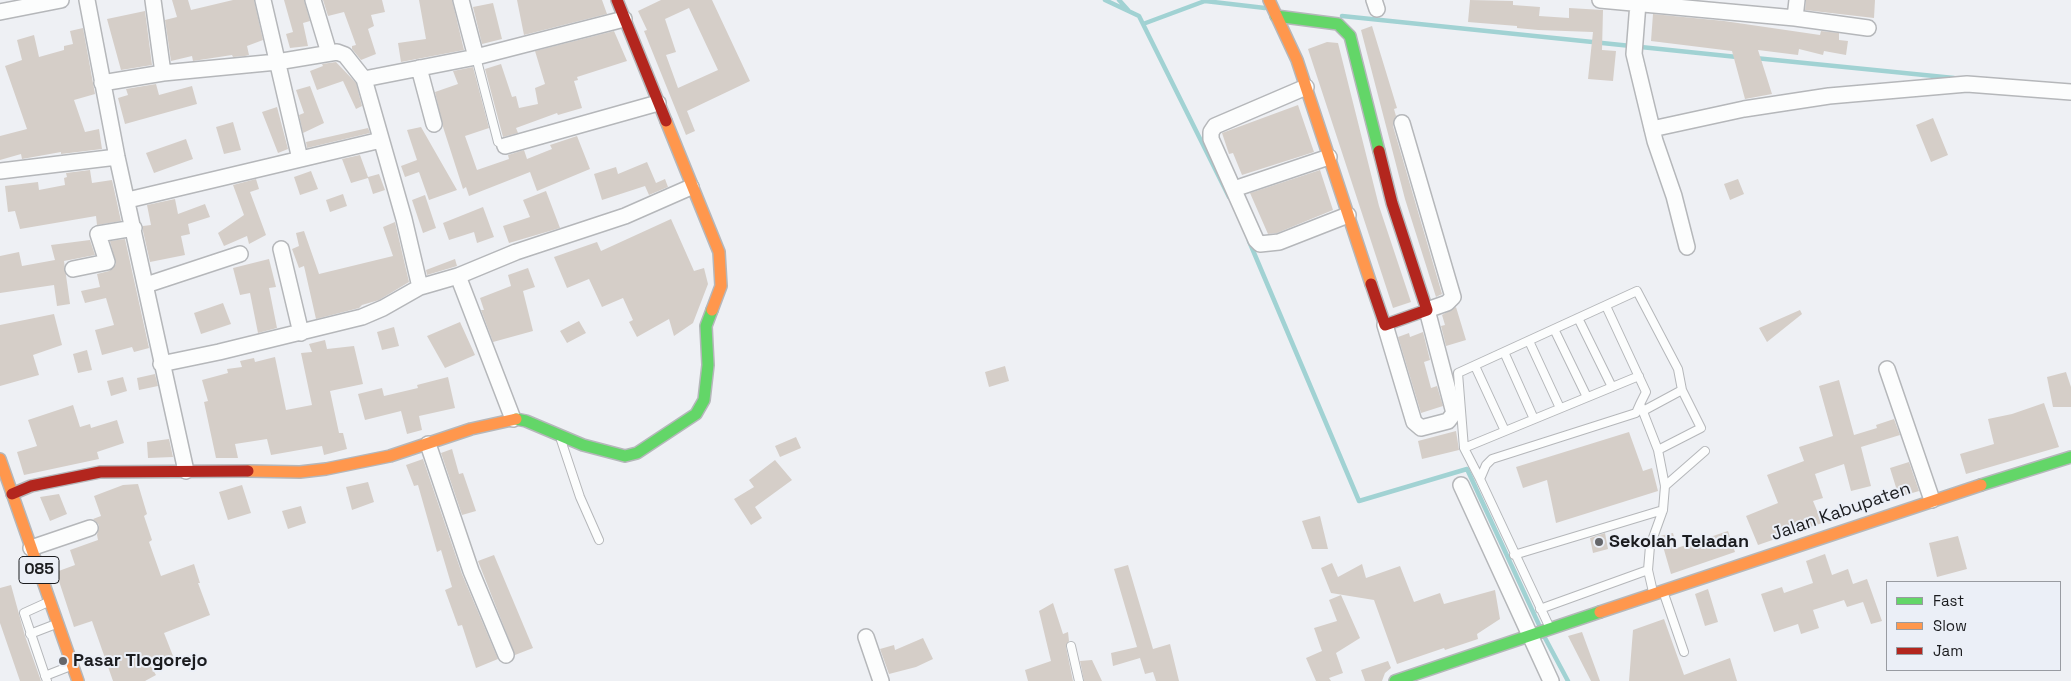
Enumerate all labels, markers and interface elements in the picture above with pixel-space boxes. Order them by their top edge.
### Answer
street label: Jalan Kabupaten [1768,478,1914,546]
place label: Sekolah Teladan [1609,531,1749,553]
marker: Sekolah Teladan [1593,536,1605,548]
road number: 085 [19,556,59,584]
legend [1886,581,2061,671]
text: Fast [1933,591,1964,610]
text: Slow [1933,616,1967,635]
text: Jam [1933,641,1963,660]
place label: Pasar Tlogorejo [73,650,207,672]
marker: Pasar Tlogorejo [57,655,69,667]

